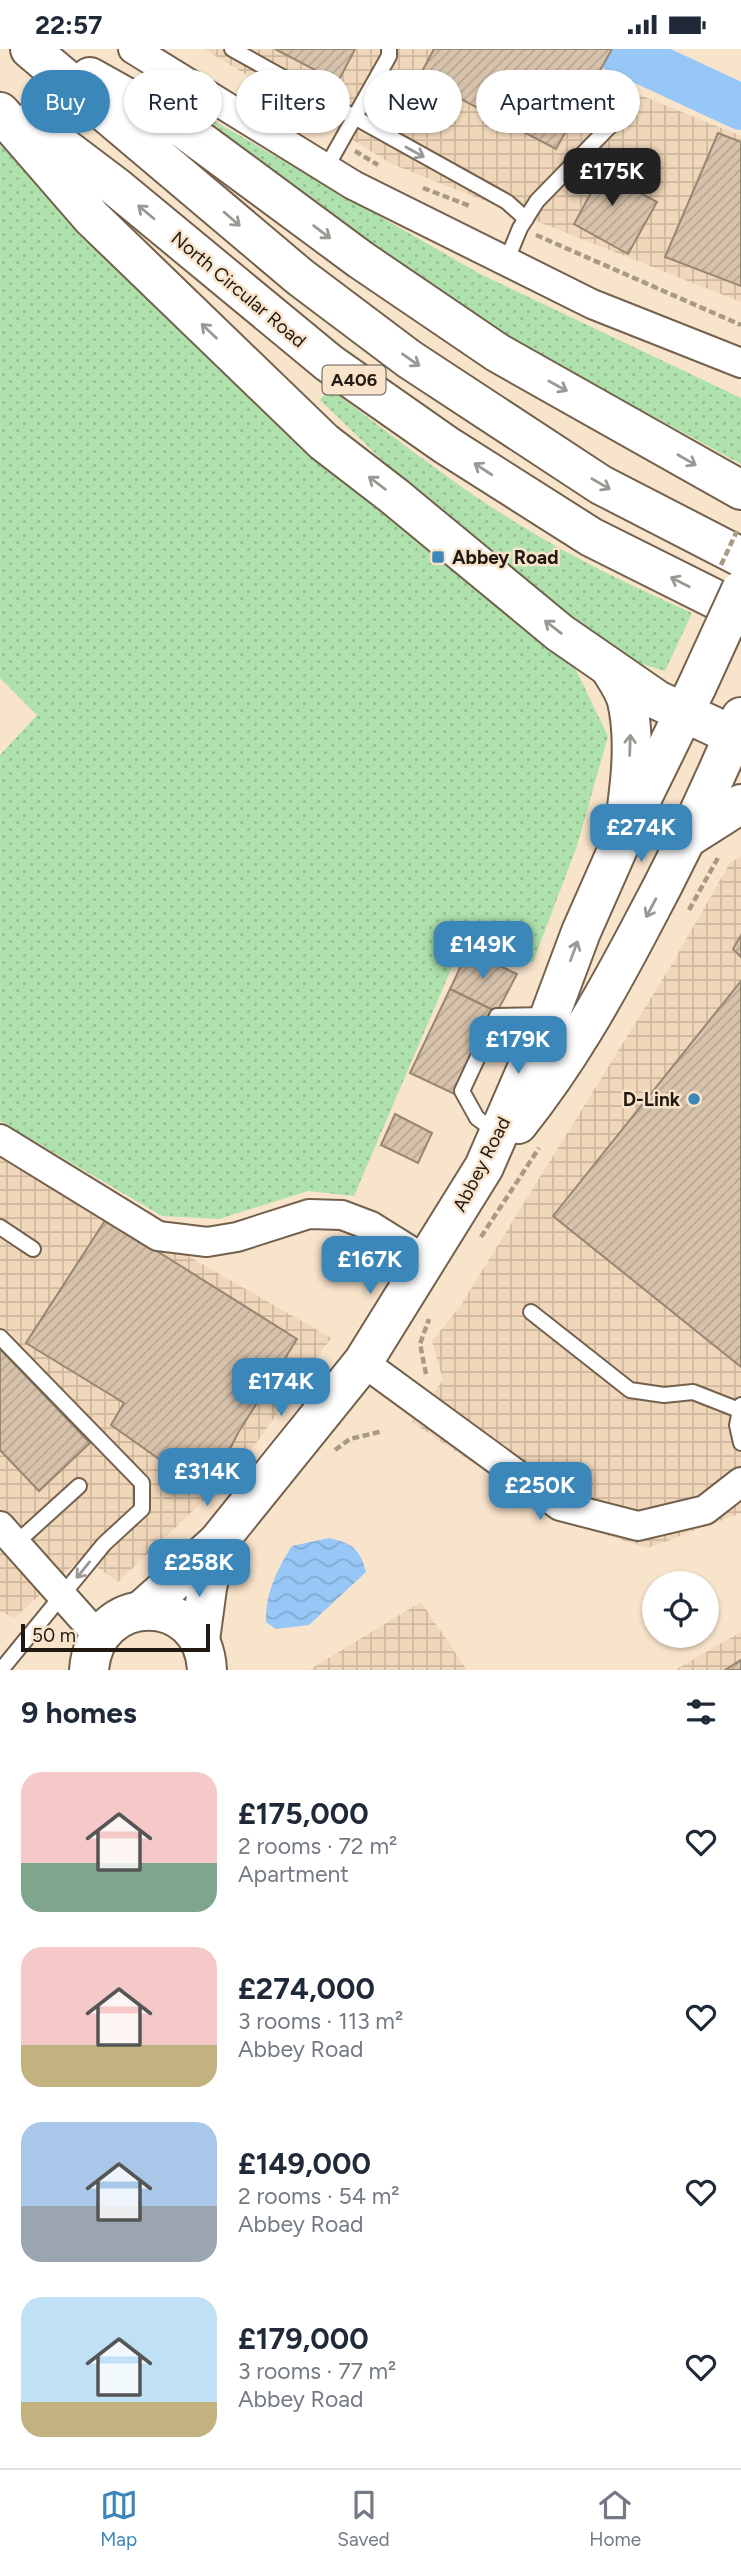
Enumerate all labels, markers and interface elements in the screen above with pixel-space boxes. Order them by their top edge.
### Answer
text: 22:57 [35,9,103,41]
chip: Buy [21,70,110,133]
chip: Rent [124,70,222,133]
chip: Filters [236,70,350,133]
chip: New [364,70,462,133]
chip: Apartment [476,70,640,133]
one-way arrow [404,146,425,159]
pin: £175K [563,149,661,208]
text: £175K [580,157,644,185]
one-way arrow [138,204,156,220]
one-way arrow [223,211,241,227]
one-way arrow [313,224,332,239]
street label: North Circular Road [167,226,311,352]
one-way arrow [200,322,217,339]
one-way arrow [401,353,420,367]
road number: A406 [322,365,386,395]
one-way arrow [547,379,567,393]
one-way arrow [676,454,697,467]
one-way arrow [474,461,493,476]
one-way arrow [368,476,387,490]
one-way arrow [591,477,611,491]
place label: Abbey Road [452,546,559,569]
marker: Abbey Road [430,549,446,565]
one-way arrow [670,575,691,589]
one-way arrow [544,620,563,635]
one-way arrow [624,734,637,757]
pin: £274K [592,805,690,864]
text: £274K [606,813,676,841]
one-way arrow [644,897,658,918]
pin: £149K [434,921,532,981]
text: £149K [450,930,516,958]
one-way arrow [569,941,581,963]
pin: £179K [469,1017,567,1076]
text: £179K [486,1025,550,1053]
place label: D-Link [623,1088,681,1111]
marker: D-Link [686,1091,702,1107]
street label: Abbey Road [448,1113,515,1216]
pin: £167K [321,1237,419,1296]
text: £167K [338,1245,402,1273]
pin: £174K [232,1359,330,1418]
text: £174K [248,1367,314,1395]
pin: £314K [158,1449,256,1508]
text: £314K [174,1457,240,1485]
pin: £250K [491,1463,589,1522]
text: £250K [505,1471,575,1499]
pin: £258K [150,1539,248,1599]
text: £258K [164,1548,234,1576]
one-way arrow [75,1560,91,1578]
map controls [642,1571,719,1648]
button: locate [642,1571,719,1648]
scale bar [21,1621,210,1653]
text: 50 m [32,1624,76,1647]
icon: filters [682,1693,720,1731]
text: 9 homes [21,1694,137,1731]
text: £175,000 [238,1795,369,1832]
icon: home [77,1800,161,1884]
icon: heart [682,1823,720,1861]
text: 2 rooms · 72 m² [238,1832,397,1860]
text: Apartment [238,1860,349,1888]
text: £274,000 [238,1970,375,2007]
icon: home [77,1975,161,2059]
icon: heart [682,1998,720,2036]
text: 3 rooms · 113 m² [238,2007,403,2035]
text: Abbey Road [238,2035,364,2063]
text: £149,000 [238,2145,371,2182]
icon: home [77,2150,161,2234]
icon: heart [682,2173,720,2211]
text: 2 rooms · 54 m² [238,2182,400,2210]
text: Abbey Road [238,2210,364,2238]
text: £179,000 [238,2320,369,2357]
icon: home [77,2325,161,2409]
icon: heart [682,2348,720,2386]
text: 3 rooms · 77 m² [238,2357,396,2385]
text: Abbey Road [238,2385,364,2413]
tab: Map [100,2486,138,2551]
tab: Saved [337,2486,390,2551]
tab: Home [589,2486,641,2551]

